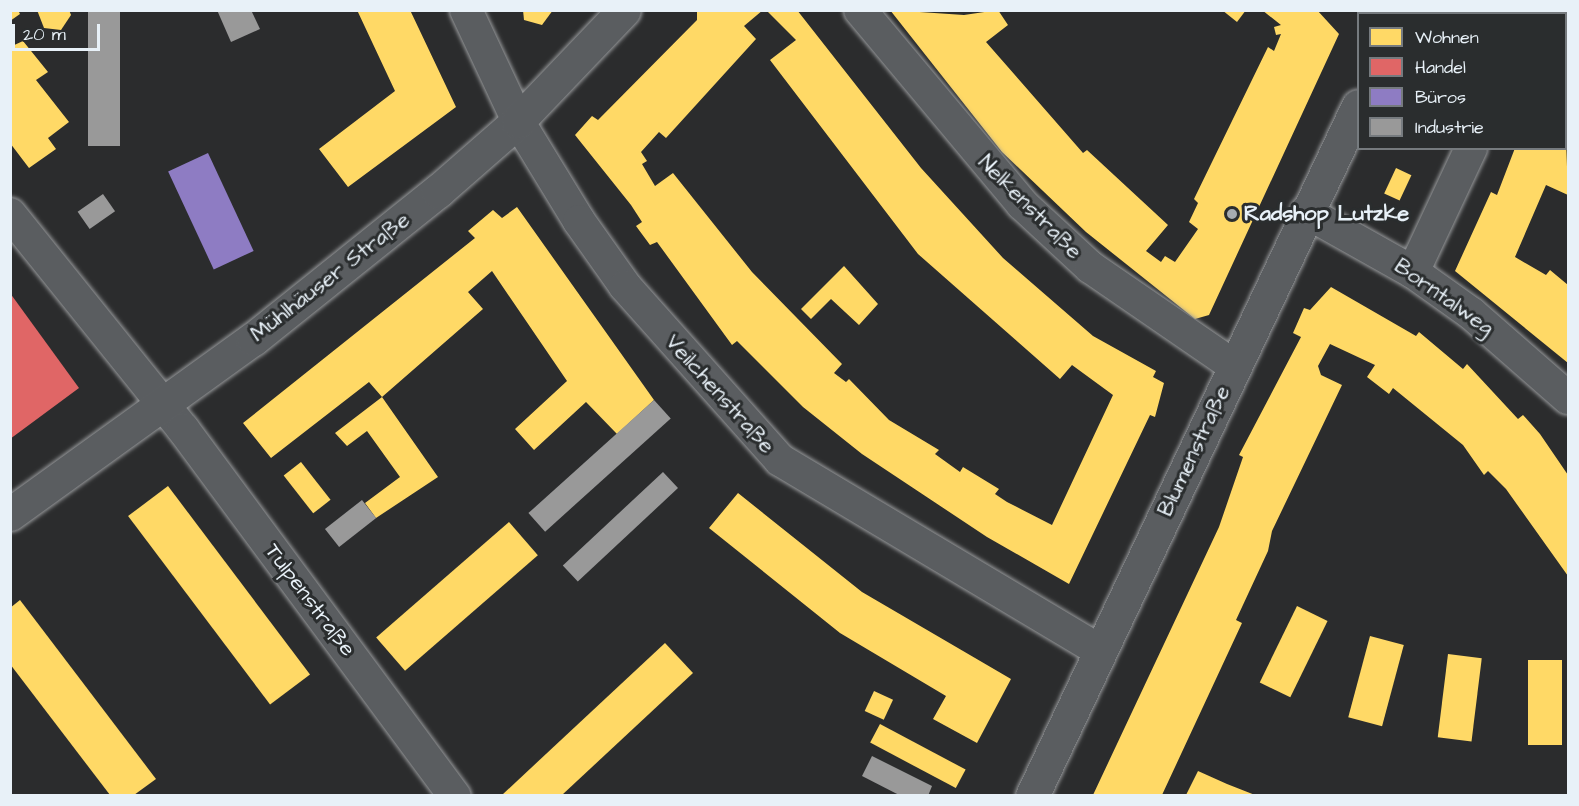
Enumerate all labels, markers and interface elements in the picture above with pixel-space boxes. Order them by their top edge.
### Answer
scale bar [15,12,104,50]
legend [1357,12,1567,150]
text: 20 m [23,22,66,47]
text: Wohnen [1415,25,1479,50]
text: Handel [1415,55,1466,80]
text: Büros [1415,85,1466,110]
text: Industrie [1415,115,1484,140]
street label: Nelkenstraße [972,149,1088,265]
place label: Radshop Lutzke [1244,201,1409,227]
street label: Mühlhäuser Straße [245,207,415,347]
marker: Radshop Lutzke [1225,207,1239,221]
street label: Borntalweg [1389,253,1499,341]
street label: Veilchenstraße [660,329,780,459]
street label: Blumenstraße [1152,381,1236,521]
street label: Tulpenstraße [259,538,361,662]

